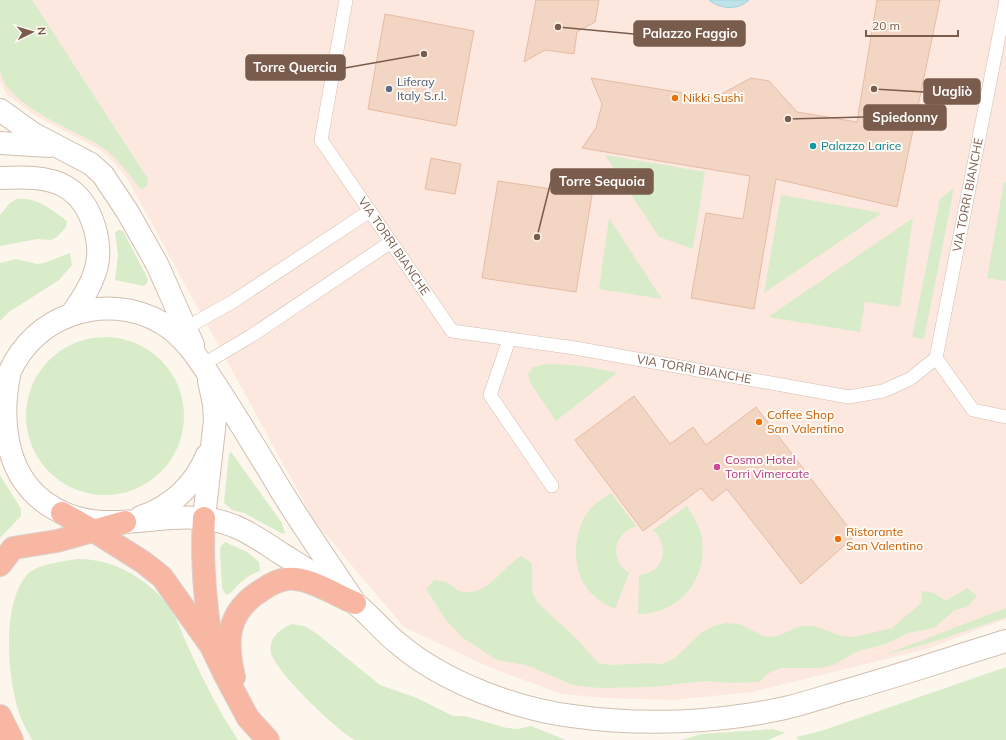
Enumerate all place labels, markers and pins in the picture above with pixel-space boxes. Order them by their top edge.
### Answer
callout: Palazzo Faggio [634,21,745,46]
callout: Torre Quercia [246,55,345,80]
place label: Liferay Italy S.r.l. [397,74,446,103]
callout: Uagliò [924,79,980,104]
marker: Liferay Italy S.r.l. [384,84,394,94]
place label: Nikki Sushi [683,90,744,105]
marker: Nikki Sushi [670,93,680,103]
callout: Spiedonny [864,105,946,130]
place label: Palazzo Larice [821,138,901,153]
marker: Palazzo Larice [808,141,818,151]
callout: Torre Sequoia [551,169,653,194]
place label: Coffee Shop San Valentino [767,407,844,436]
marker: Coffee Shop San Valentino [754,417,764,427]
place label: Cosmo Hotel Torri Vimercate [725,452,809,481]
marker: Cosmo Hotel Torri Vimercate [712,462,722,472]
place label: Ristorante San Valentino [846,524,923,553]
marker: Ristorante San Valentino [833,534,843,544]

